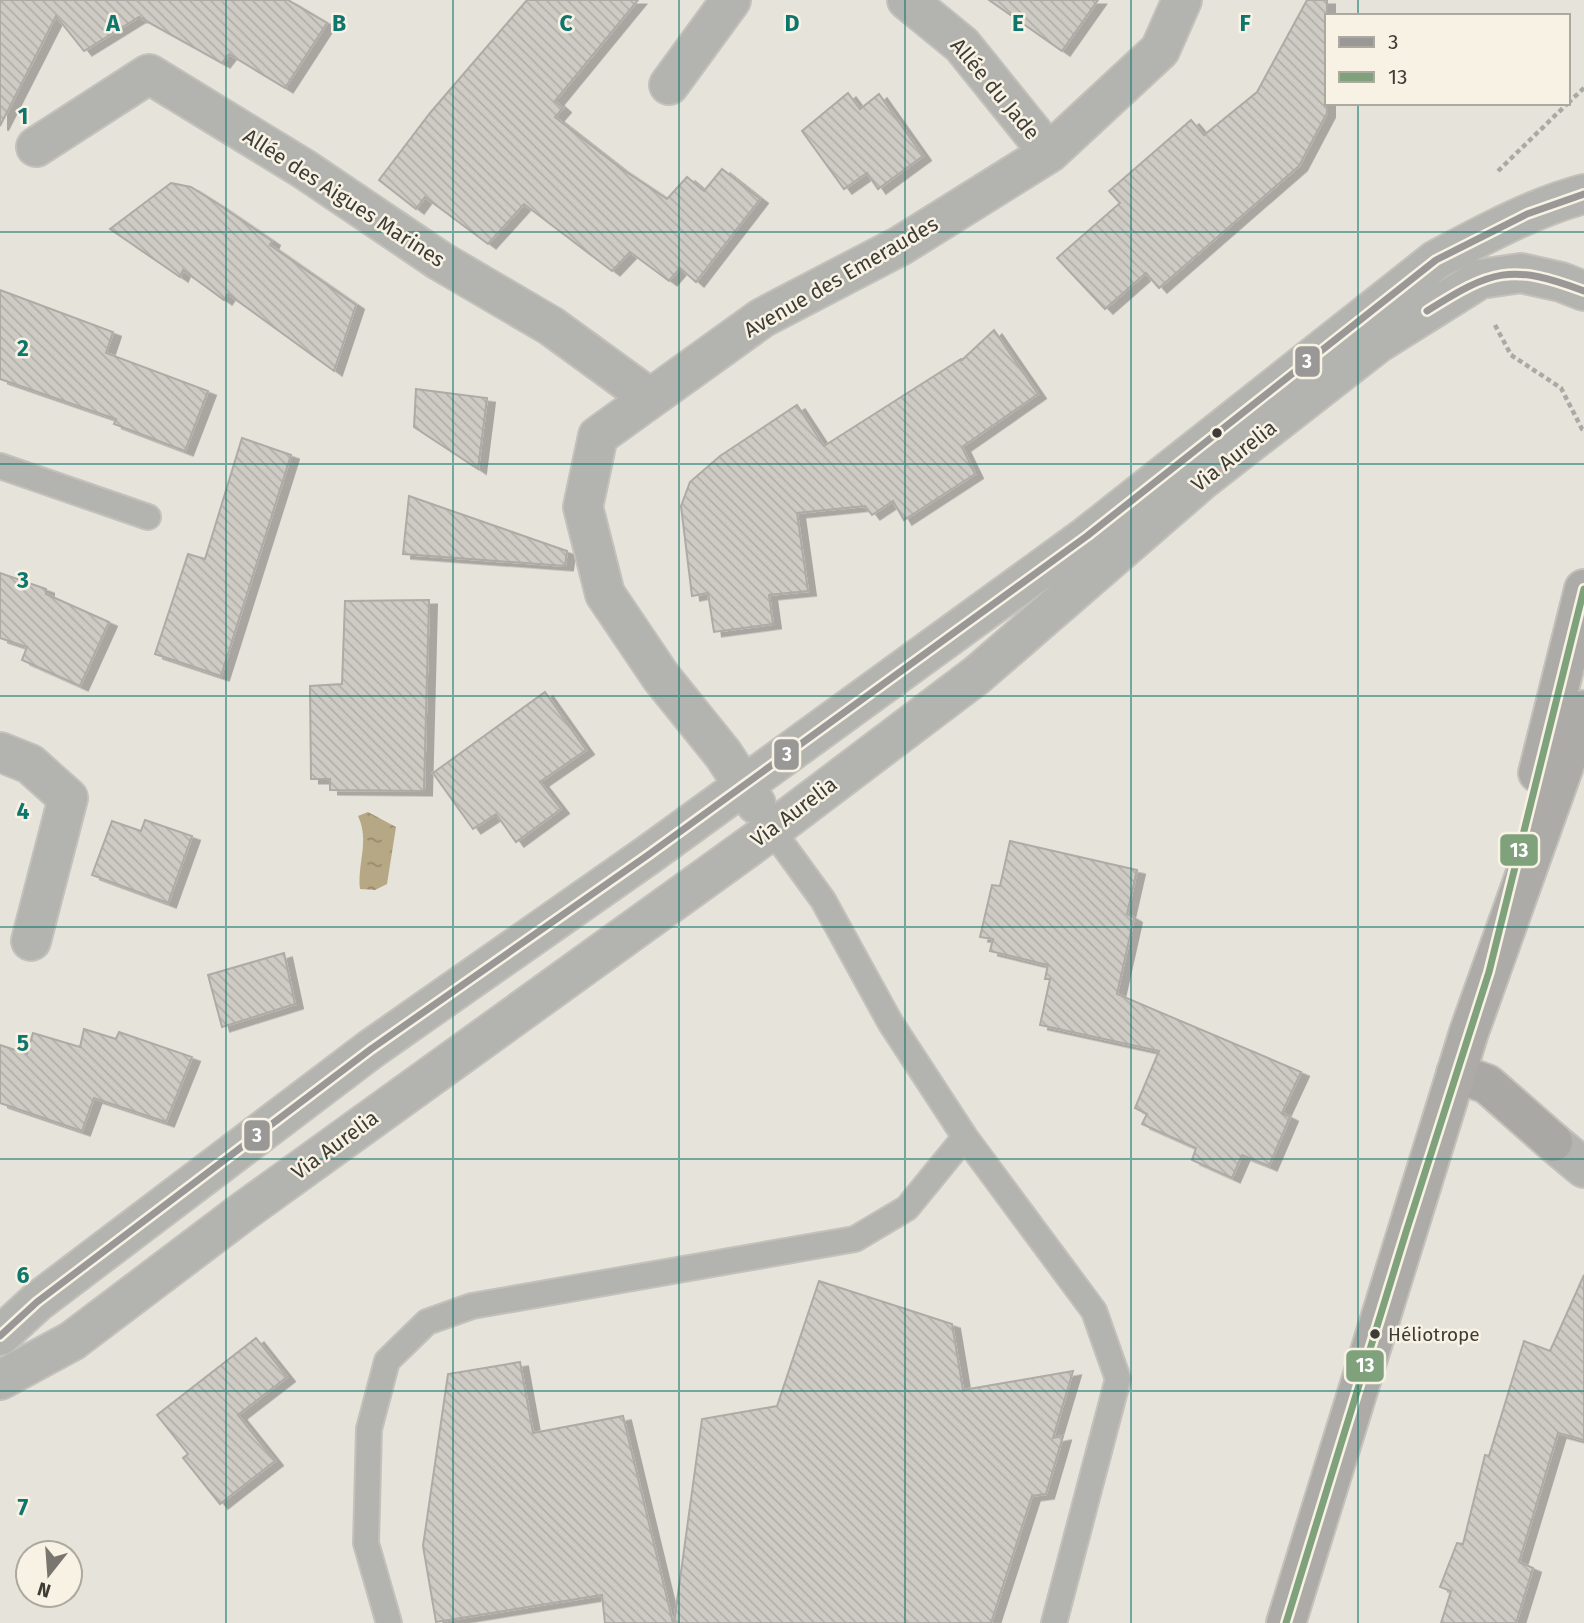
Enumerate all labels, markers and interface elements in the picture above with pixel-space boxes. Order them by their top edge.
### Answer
text: A [105,9,120,37]
text: B [332,9,346,37]
text: C [559,9,573,37]
text: D [785,9,800,37]
text: E [1012,9,1024,37]
text: F [1239,9,1251,37]
legend [1325,14,1570,105]
text: 3 [1388,29,1398,55]
street label: Allée du Jade [945,33,1045,145]
text: 13 [1388,64,1408,90]
text: 1 [18,102,28,130]
street label: Allée des Aigues Marines [238,123,450,273]
street label: Avenue des Emeraudes [739,211,943,343]
text: 2 [17,334,29,362]
line badge: 3 [1294,345,1321,378]
text: 3 [1301,350,1312,373]
street label: Via Aurelia [1186,415,1282,497]
unlabelled marker [1210,426,1224,440]
text: 3 [16,566,29,594]
line badge: 3 [773,738,800,771]
text: 3 [781,743,792,766]
street label: Via Aurelia [746,771,842,853]
text: 4 [17,797,30,825]
line badge: 13 [1499,833,1539,867]
text: 13 [1510,839,1528,862]
text: 5 [17,1029,29,1057]
street label: Via Aurelia [286,1105,384,1185]
line badge: 3 [243,1119,271,1152]
text: 3 [251,1124,262,1147]
text: 6 [17,1261,30,1289]
place label: Héliotrope [1388,1323,1480,1346]
marker: Héliotrope [1368,1327,1382,1341]
line badge: 13 [1345,1349,1385,1383]
text: 13 [1356,1354,1374,1377]
text: 7 [18,1493,29,1521]
north arrow [14,1539,84,1609]
text: N [35,1577,54,1603]

